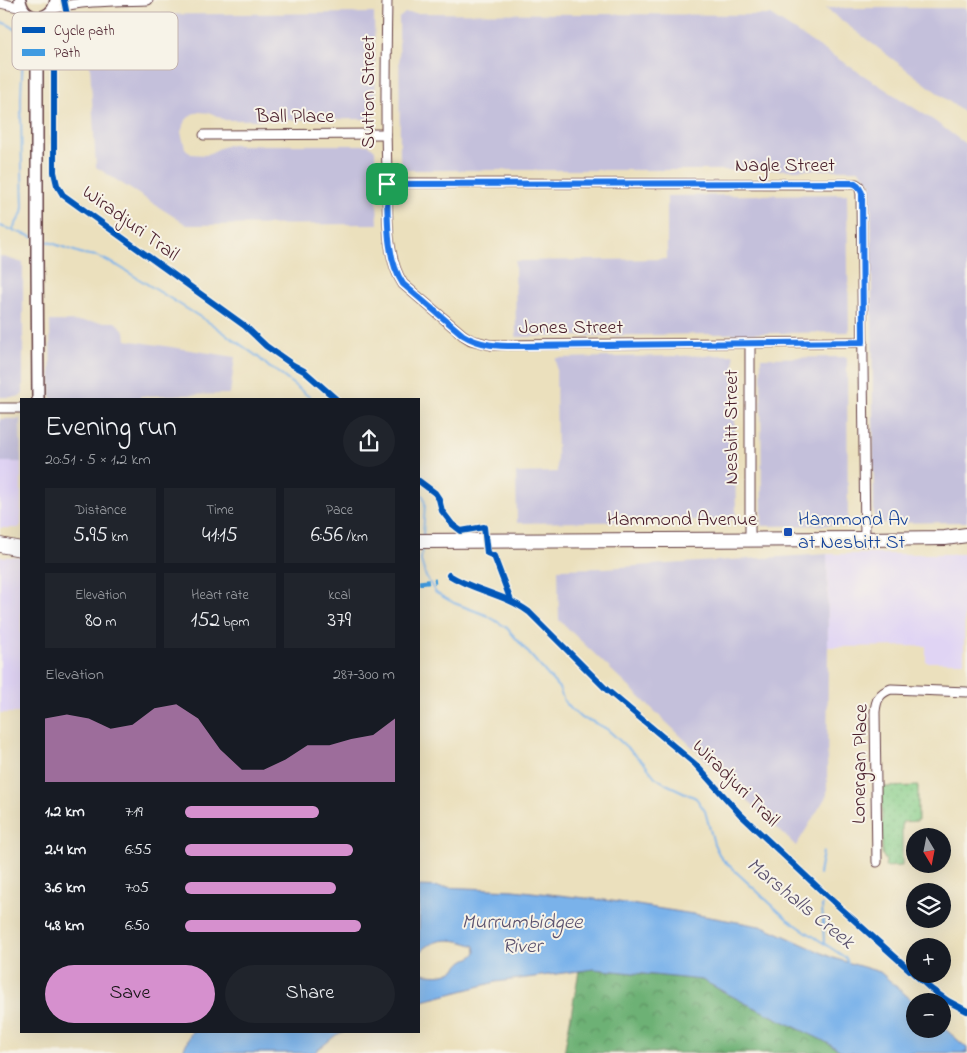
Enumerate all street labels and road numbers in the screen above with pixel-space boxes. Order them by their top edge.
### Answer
street label: Sutton Street [355,35,384,149]
street label: Ball Place [255,103,334,132]
street label: Nagle Street [735,152,835,182]
street label: Wiradjuri Trail [75,179,185,269]
street label: Jones Street [519,314,624,343]
street label: Nesbitt Street [718,369,747,485]
street label: Hammond Avenue [607,506,757,535]
street label: Lonergan Place [845,704,878,824]
street label: Wiradjuri Trail [684,733,786,835]

